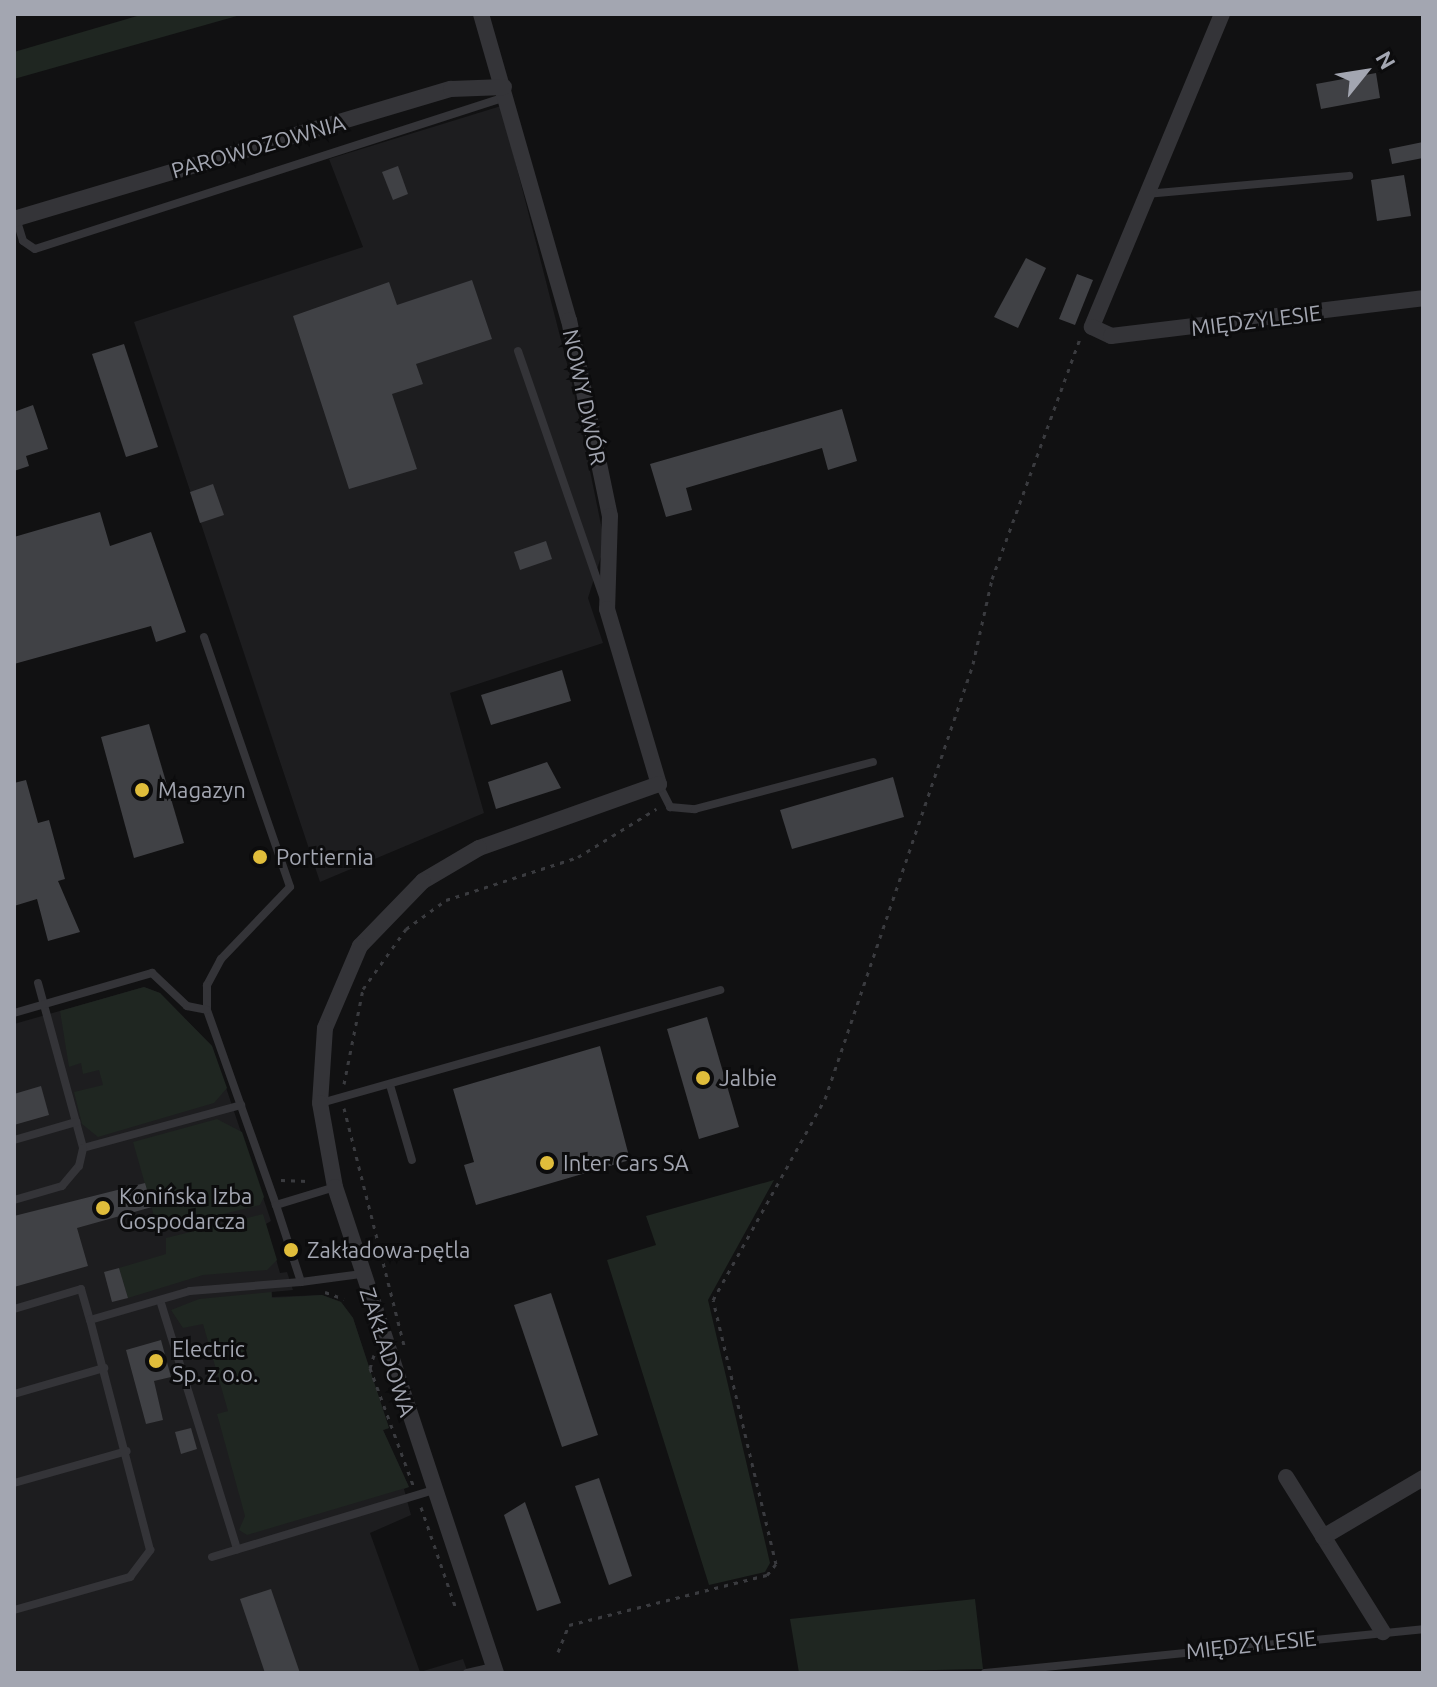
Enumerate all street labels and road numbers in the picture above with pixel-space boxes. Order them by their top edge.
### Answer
street label: PAROWOZOWNIA [168,109,348,183]
street label: MIĘDZYLESIE [1189,299,1323,341]
street label: NOWY DWÓR [558,327,612,467]
street label: ZAKŁADOWA [355,1284,421,1420]
street label: MIĘDZYLESIE [1184,1624,1318,1664]

